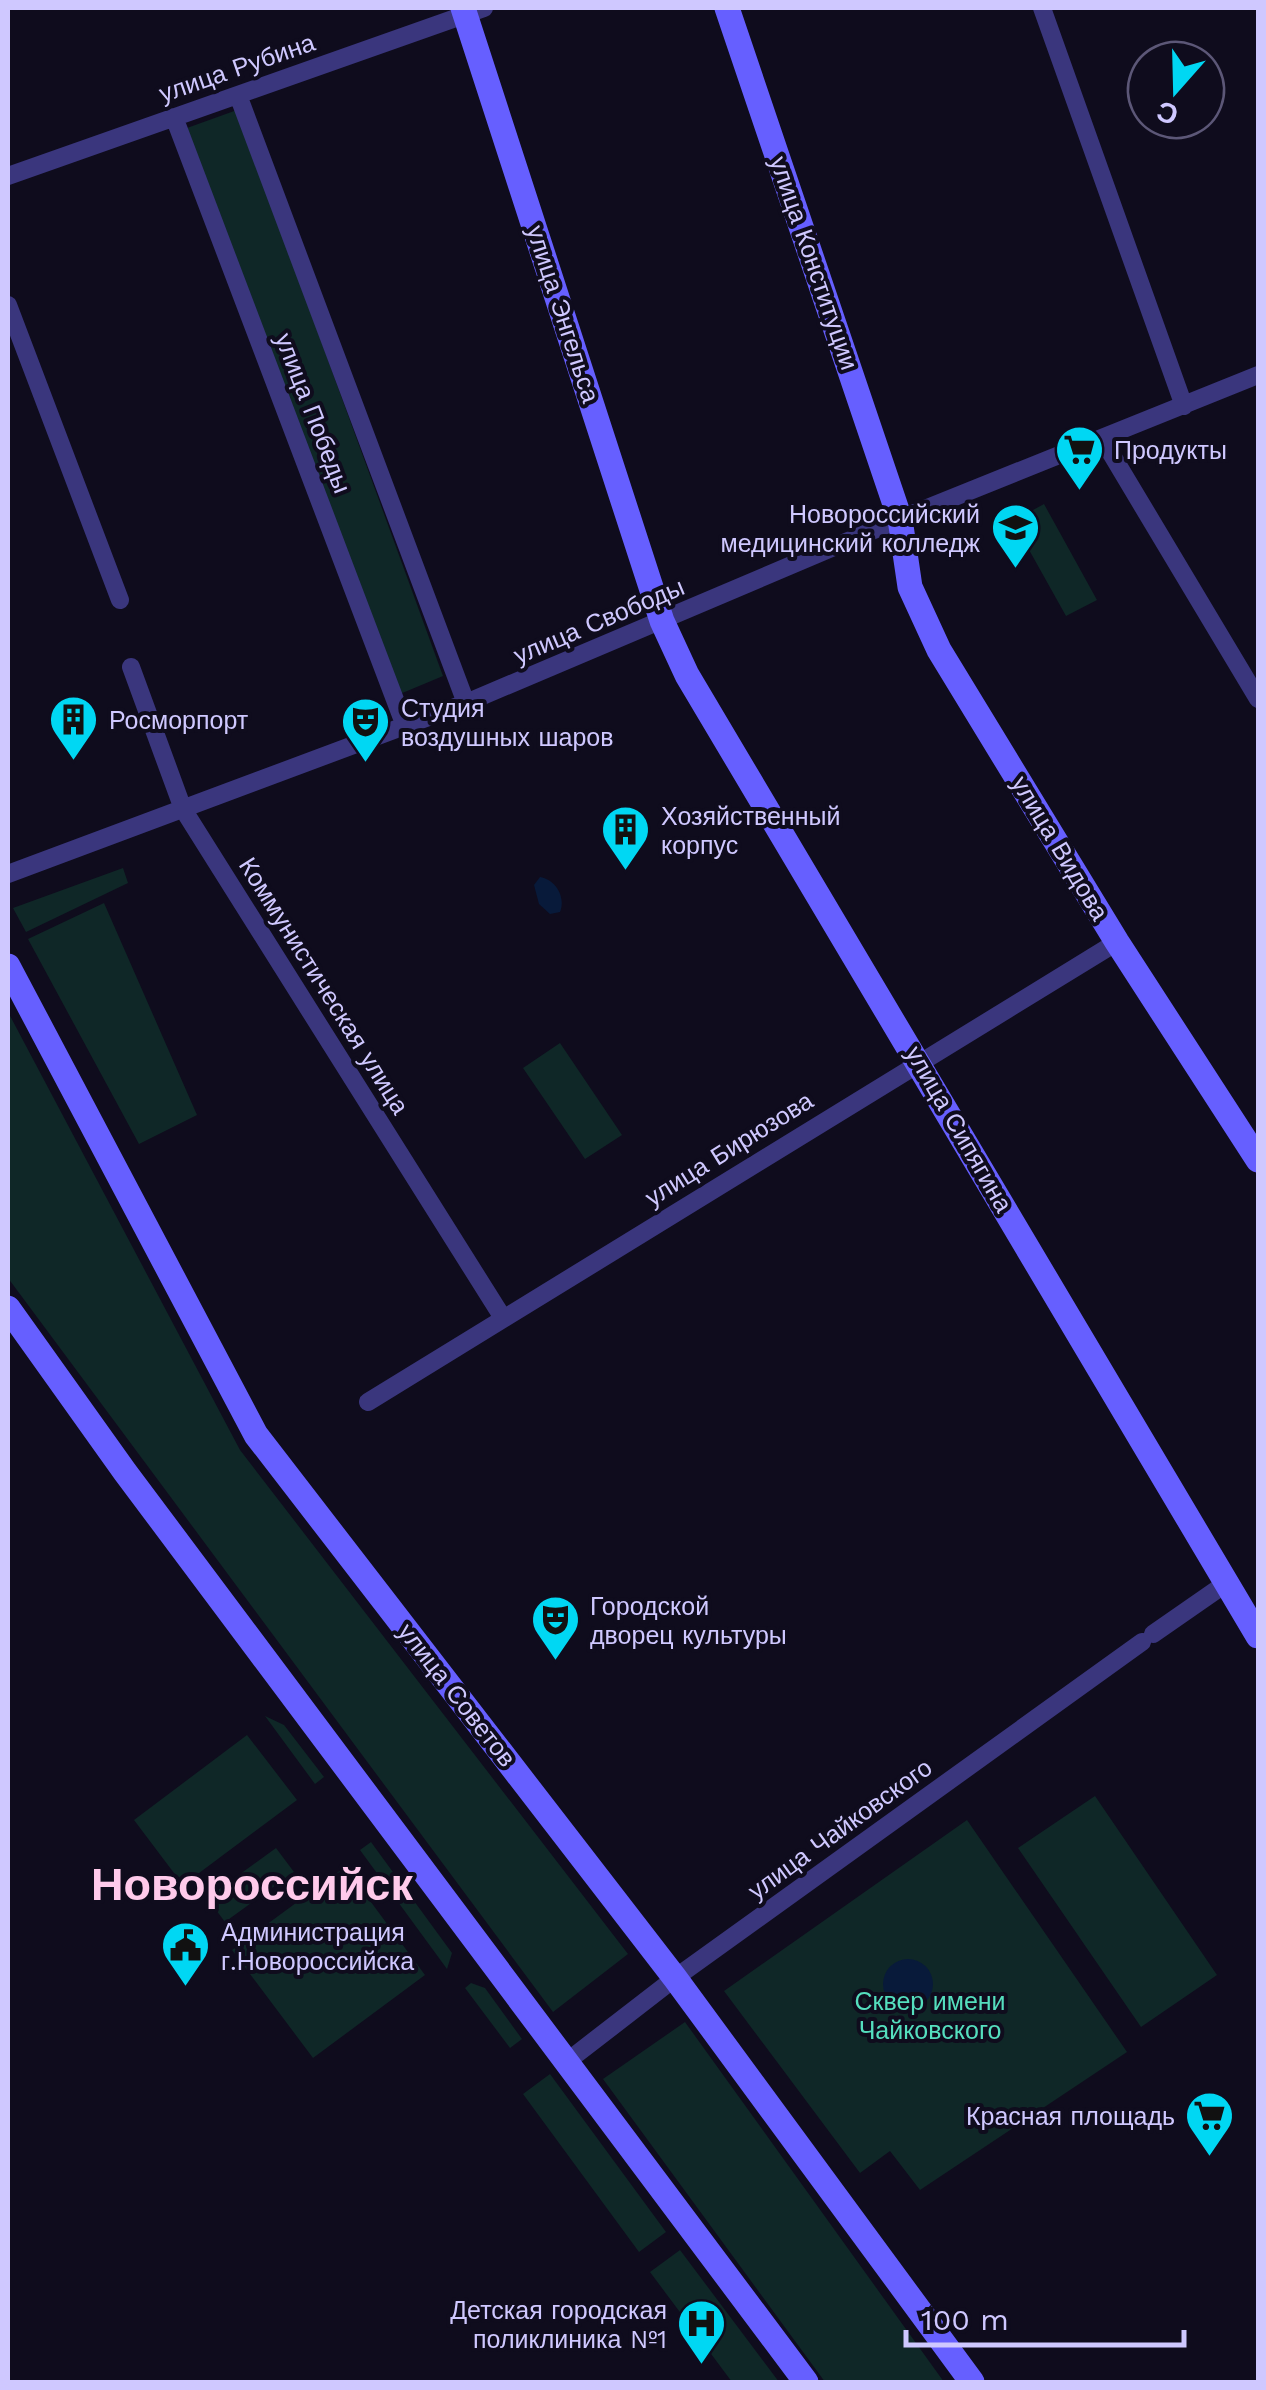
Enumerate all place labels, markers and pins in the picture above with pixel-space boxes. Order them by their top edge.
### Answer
supermarket icon: Продукты [1053,424,1105,492]
place label: Продукты [1114,436,1227,465]
place label: Новороссийский медицинский колледж [721,500,980,558]
school or university icon: Новороссийский медицинский колледж [989,502,1041,570]
building icon: Росморпорт [48,694,100,762]
place label: Студия воздушных шаров [401,694,614,752]
theatre icon: Студия воздушных шаров [340,696,392,764]
place label: Росморпорт [109,706,249,735]
place label: Хозяйственный корпус [661,802,840,860]
building icon: Хозяйственный корпус [600,804,652,872]
place label: Городской дворец культуры [590,1592,787,1650]
theatre icon: Городской дворец культуры [529,1594,581,1662]
place label: Администрация г.Новороссийска [221,1918,414,1976]
public building icon: Администрация г.Новороссийска [160,1920,212,1988]
supermarket icon: Красная площадь [1184,2090,1236,2158]
place label: Красная площадь [966,2102,1175,2131]
place label: Детская городская поликлиника №1 [450,2296,667,2354]
hospital icon: Детская городская поликлиника №1 [676,2298,728,2366]

